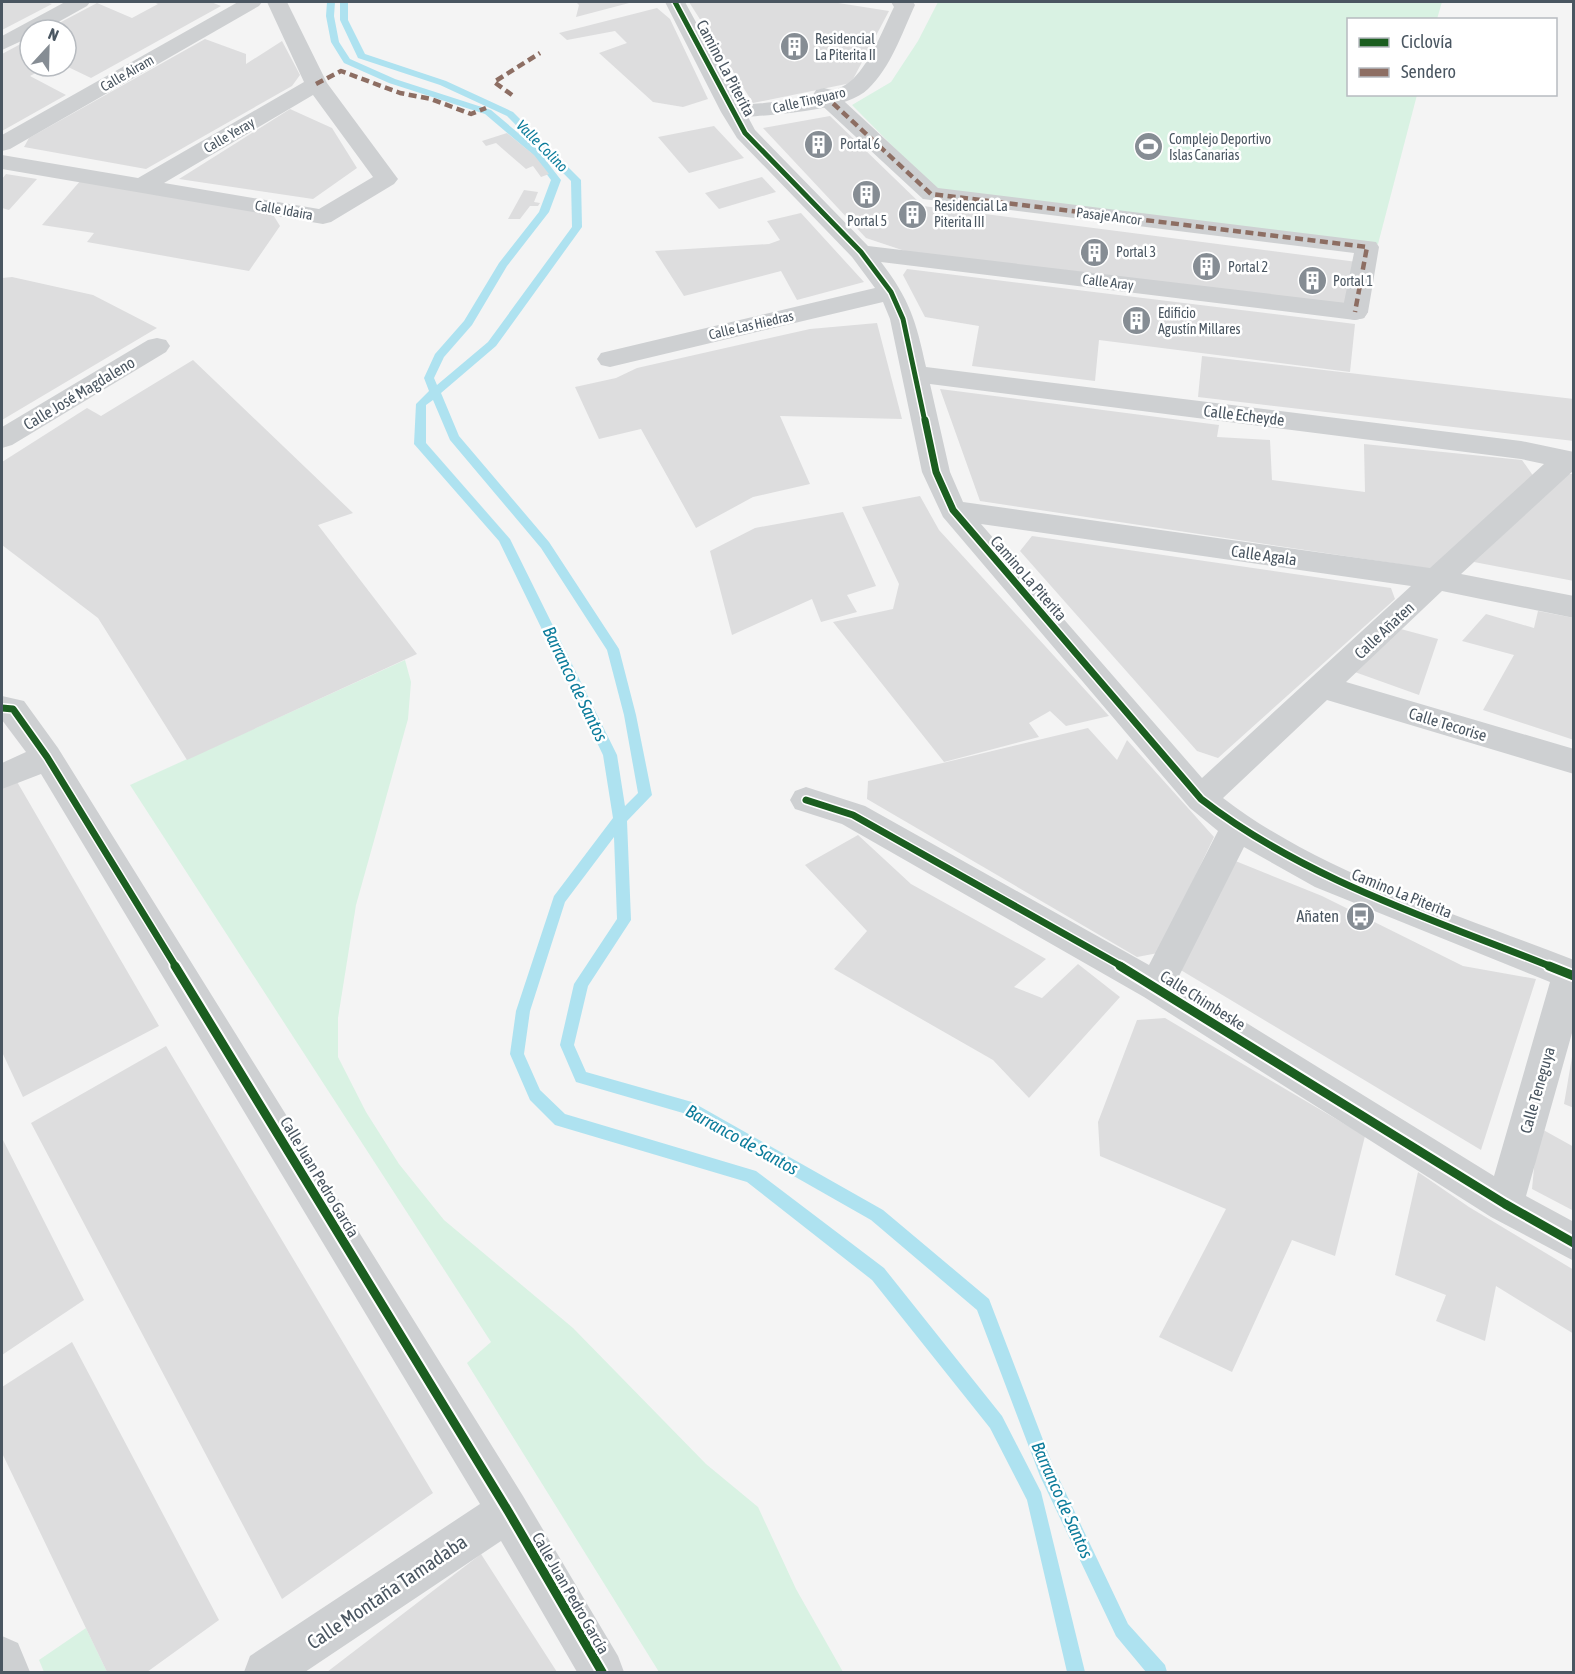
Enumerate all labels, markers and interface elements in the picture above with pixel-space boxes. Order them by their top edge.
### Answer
street label: Camino La Piterita [693,17,759,119]
north arrow [18,18,78,78]
legend [1347,18,1557,96]
text: N [46,24,61,44]
building icon: Residencial La Piterita II [778,31,810,63]
place label: Residencial La Piterita II [815,31,876,63]
text: Ciclovía [1401,31,1453,52]
street label: Calle Airam [97,51,157,95]
text: Sendero [1401,61,1456,82]
street label: Calle Tinguaro [771,84,847,116]
street label: Calle Yeray [201,114,258,156]
water label: Valle Colino [513,116,572,175]
building icon: Portal 6 [803,128,835,160]
sports icon: Complejo Deportivo Islas Canarias [1132,131,1164,163]
place label: Complejo Deportivo Islas Canarias [1169,131,1271,163]
place label: Portal 6 [840,136,880,152]
building icon: Portal 5 [851,178,883,210]
street label: Calle Idaira [254,197,314,223]
building icon: Residencial La Piterita III [897,198,929,230]
place label: Residencial La Piterita III [934,198,1008,230]
street label: Pasaje Ancor [1075,204,1143,228]
place label: Portal 5 [847,213,887,229]
building icon: Portal 3 [1079,236,1111,268]
place label: Portal 3 [1116,244,1156,260]
building icon: Portal 2 [1191,251,1223,283]
place label: Portal 2 [1228,259,1268,275]
building icon: Portal 1 [1296,265,1328,297]
street label: Calle Aray [1082,271,1135,293]
place label: Portal 1 [1333,273,1373,289]
building icon: Edificio Agustín Millares [1121,305,1153,337]
place label: Edificio Agustín Millares [1158,305,1241,337]
street label: Calle Las Hiedras [707,307,795,343]
street label: Calle José Magdaleno [20,353,138,434]
street label: Calle Echeyde [1202,401,1285,430]
street label: Camino La Piterita [987,532,1071,624]
street label: Calle Agala [1230,541,1298,569]
street label: Calle Añaten [1350,598,1418,662]
water label: Barranco de Santos [539,623,612,745]
street label: Calle Tecorise [1407,704,1489,744]
street label: Camino La Piterita [1349,865,1455,921]
bus stop icon: Añaten [1344,900,1376,932]
place label: Añaten [1296,907,1339,925]
street label: Calle Chimbeske [1157,967,1249,1033]
street label: Calle Teneguya [1516,1045,1559,1136]
water label: Barranco de Santos [682,1100,802,1179]
street label: Calle Juan Pedro García [277,1114,363,1240]
water label: Barranco de Santos [1027,1438,1098,1561]
street label: Calle Juan Pedro García [529,1529,613,1657]
street label: Calle Montaña Tamadaba [302,1530,471,1654]

